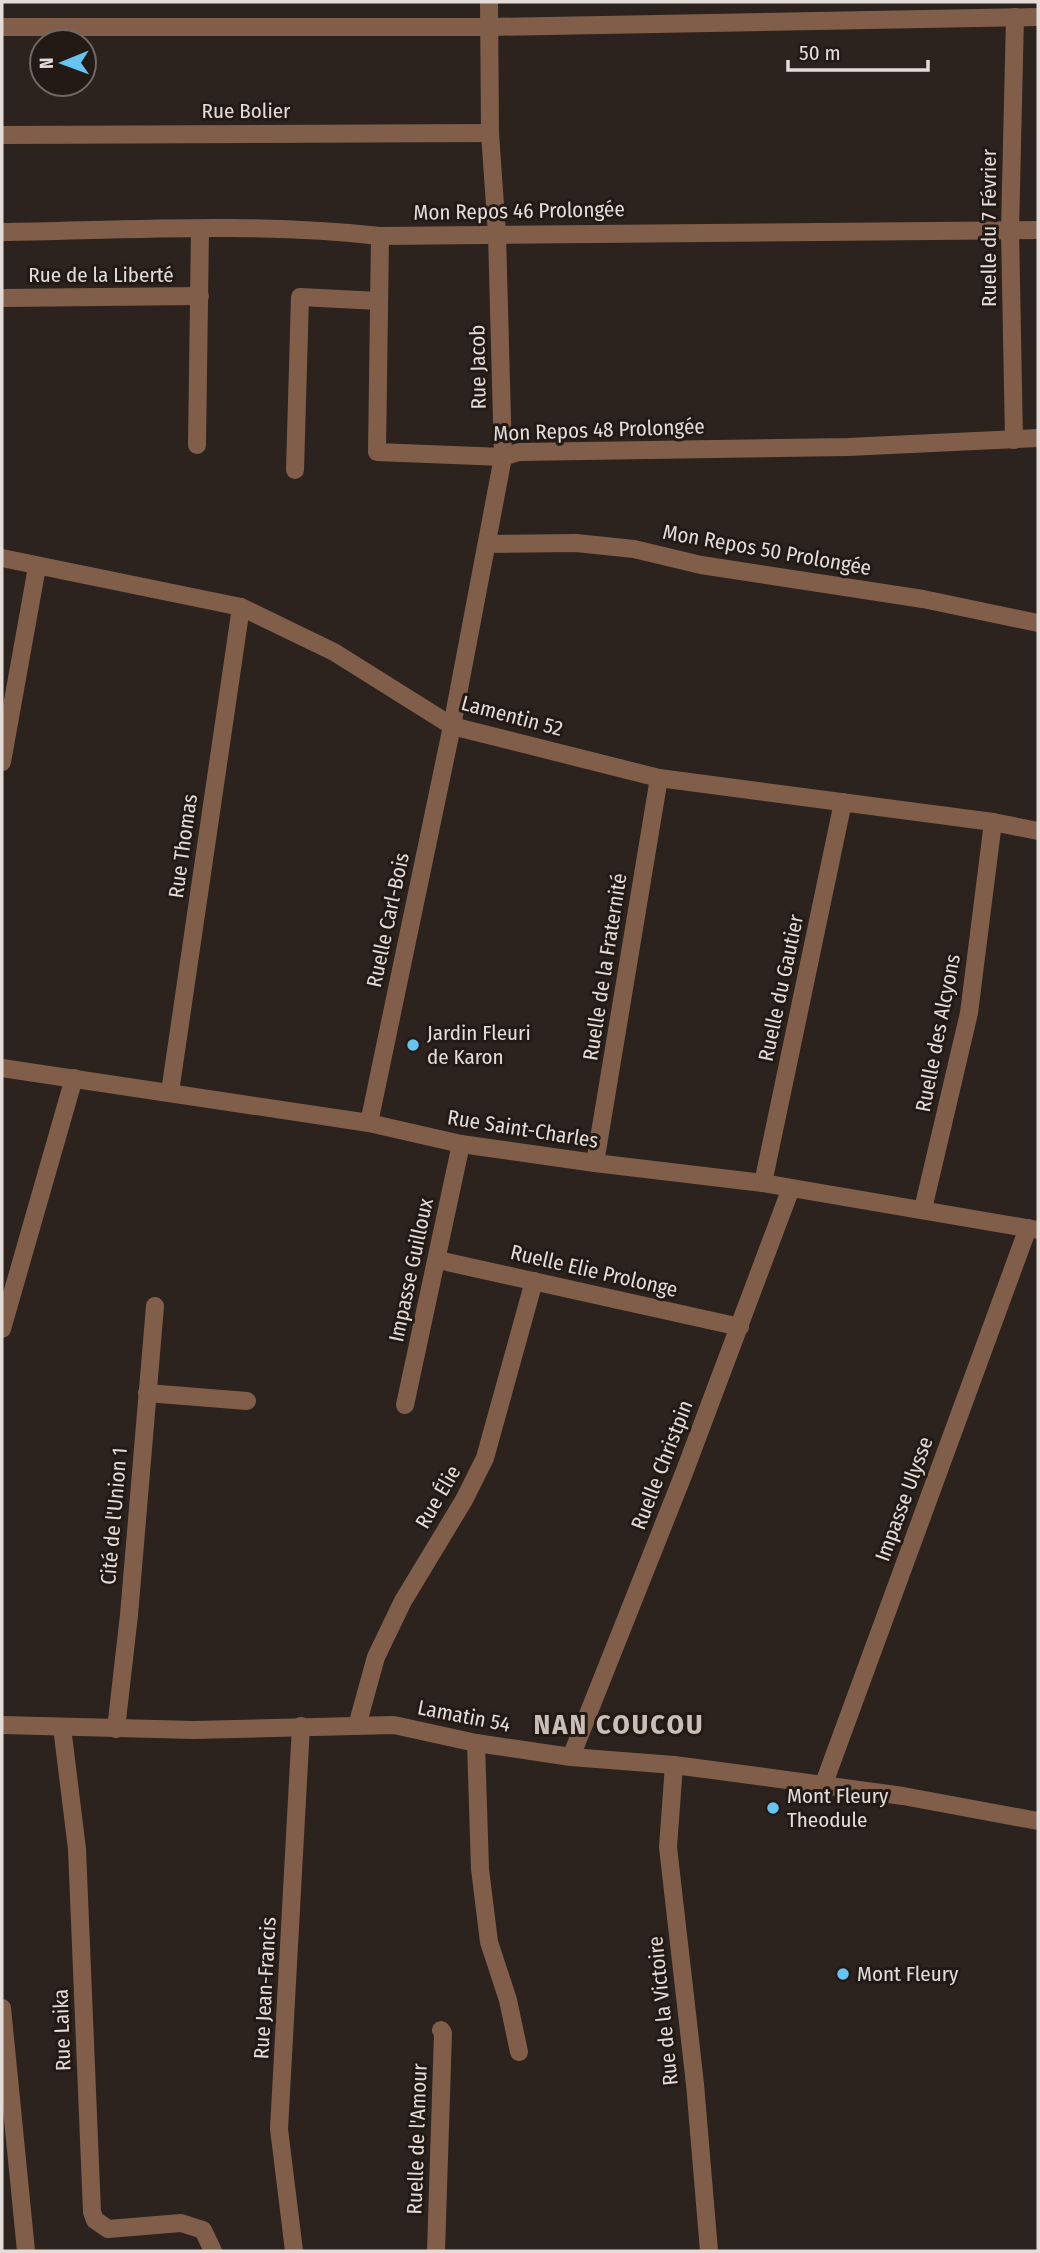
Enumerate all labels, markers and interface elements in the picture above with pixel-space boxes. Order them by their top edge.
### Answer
north arrow [28,28,98,98]
scale bar [788,28,928,72]
text: 50 m [799,40,841,66]
text: N [35,57,58,69]
street label: Rue Bolier [202,98,291,124]
street label: Ruelle du 7 Février [976,148,1002,307]
street label: Mon Repos 46 Prolongée [413,196,625,226]
street label: Rue de la Liberté [28,262,174,288]
street label: Rue Jacob [464,324,492,410]
street label: Mon Repos 48 Prolongée [493,413,705,447]
street label: Mon Repos 50 Prolongée [661,519,873,581]
street label: Lamentin 52 [458,690,566,742]
street label: Rue Thomas [163,792,203,900]
street label: Ruelle Carl-Bois [361,850,415,990]
street label: Ruelle de la Fraternité [577,871,633,1063]
street label: Ruelle du Gautier [753,912,809,1064]
street label: Ruelle des Alcyons [910,952,966,1114]
place label: Jardin Fleuri de Karon [427,1020,531,1070]
marker: Jardin Fleuri de Karon [405,1037,421,1053]
street label: Rue Saint-Charles [446,1104,600,1154]
street label: Impasse Guilloux [383,1195,439,1344]
street label: Ruelle Elie Prolonge [508,1239,680,1303]
street label: Ruelle Christpin [625,1397,699,1533]
street label: Impasse Ulysse [869,1433,939,1565]
street label: Cité de l'Union 1 [95,1446,133,1586]
street label: Rue Élie [410,1461,466,1533]
street label: Lamatin 54 [415,1694,513,1738]
district label: NAN COUCOU [534,1708,704,1741]
place label: Mont Fleury Theodule [787,1783,889,1833]
marker: Mont Fleury Theodule [765,1800,781,1816]
street label: Rue Jean-Francis [248,1916,282,2060]
street label: Rue de la Victoire [642,1935,684,2087]
place label: Mont Fleury [857,1961,959,1987]
marker: Mont Fleury [835,1966,851,1982]
street label: Rue Laika [48,1988,76,2072]
street label: Ruelle de l'Amour [401,2062,433,2215]

